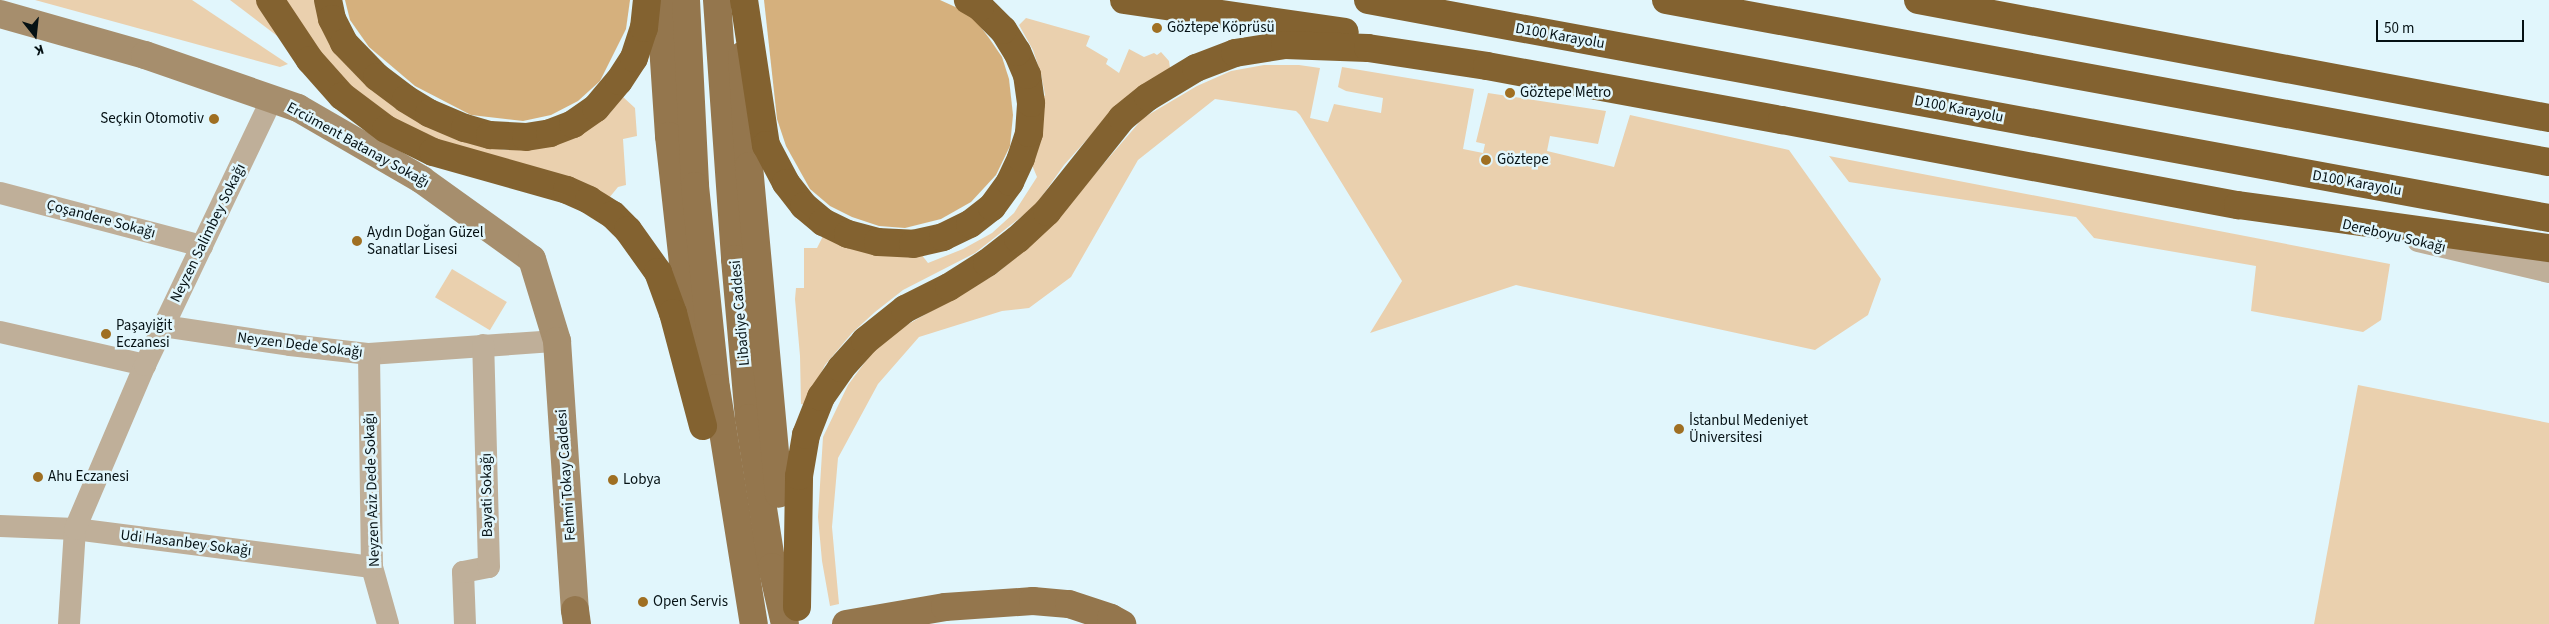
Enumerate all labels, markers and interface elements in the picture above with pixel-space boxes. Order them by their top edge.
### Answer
north arrow [10,10,60,60]
scale bar [2379,10,2526,42]
text: 50 m [2384,18,2414,39]
place label: Göztepe Köprüsü [1167,19,1275,37]
street label: D100 Karayolu [1514,19,1606,53]
marker: Göztepe Köprüsü [1151,22,1163,34]
text: K [32,39,46,60]
place label: Göztepe Metro [1520,84,1611,102]
marker: Göztepe Metro [1504,87,1516,99]
street label: D100 Karayolu [1913,92,2005,126]
street label: Ercüment Batanay Sokağı [283,98,433,192]
place label: Seçkin Otomotiv [100,110,204,128]
marker: Seçkin Otomotiv [208,113,220,125]
place label: Göztepe [1497,151,1549,169]
marker: Göztepe [1479,153,1493,167]
street label: Neyzen Salimbey Sokağı [167,161,249,305]
street label: D100 Karayolu [2311,166,2403,200]
street label: Çoşandere Sokağı [44,196,158,242]
street label: Dereboyu Sokağı [2340,215,2448,257]
place label: Aydın Doğan Güzel Sanatlar Lisesi [367,223,484,258]
marker: Aydın Doğan Güzel Sanatlar Lisesi [351,235,363,247]
street label: Libadiye Caddesi [726,259,754,367]
place label: Paşayiğit Eczanesi [116,316,172,351]
marker: Paşayiğit Eczanesi [100,328,112,340]
street label: Neyzen Dede Sokağı [236,328,364,362]
street label: Fehmi Tokay Caddesi [552,408,580,542]
place label: İstanbul Medeniyet Üniversitesi [1689,411,1808,446]
street label: Neyzen Aziz Dede Sokağı [360,413,384,567]
marker: İstanbul Medeniyet Üniversitesi [1673,423,1685,435]
street label: Bayati Sokağı [477,453,497,537]
place label: Ahu Eczanesi [48,468,129,486]
marker: Ahu Eczanesi [32,471,44,483]
place label: Lobya [623,471,661,489]
marker: Lobya [607,474,619,486]
street label: Udi Hasanbey Sokağı [119,526,253,560]
place label: Open Servis [653,593,728,611]
marker: Open Servis [637,596,649,608]

